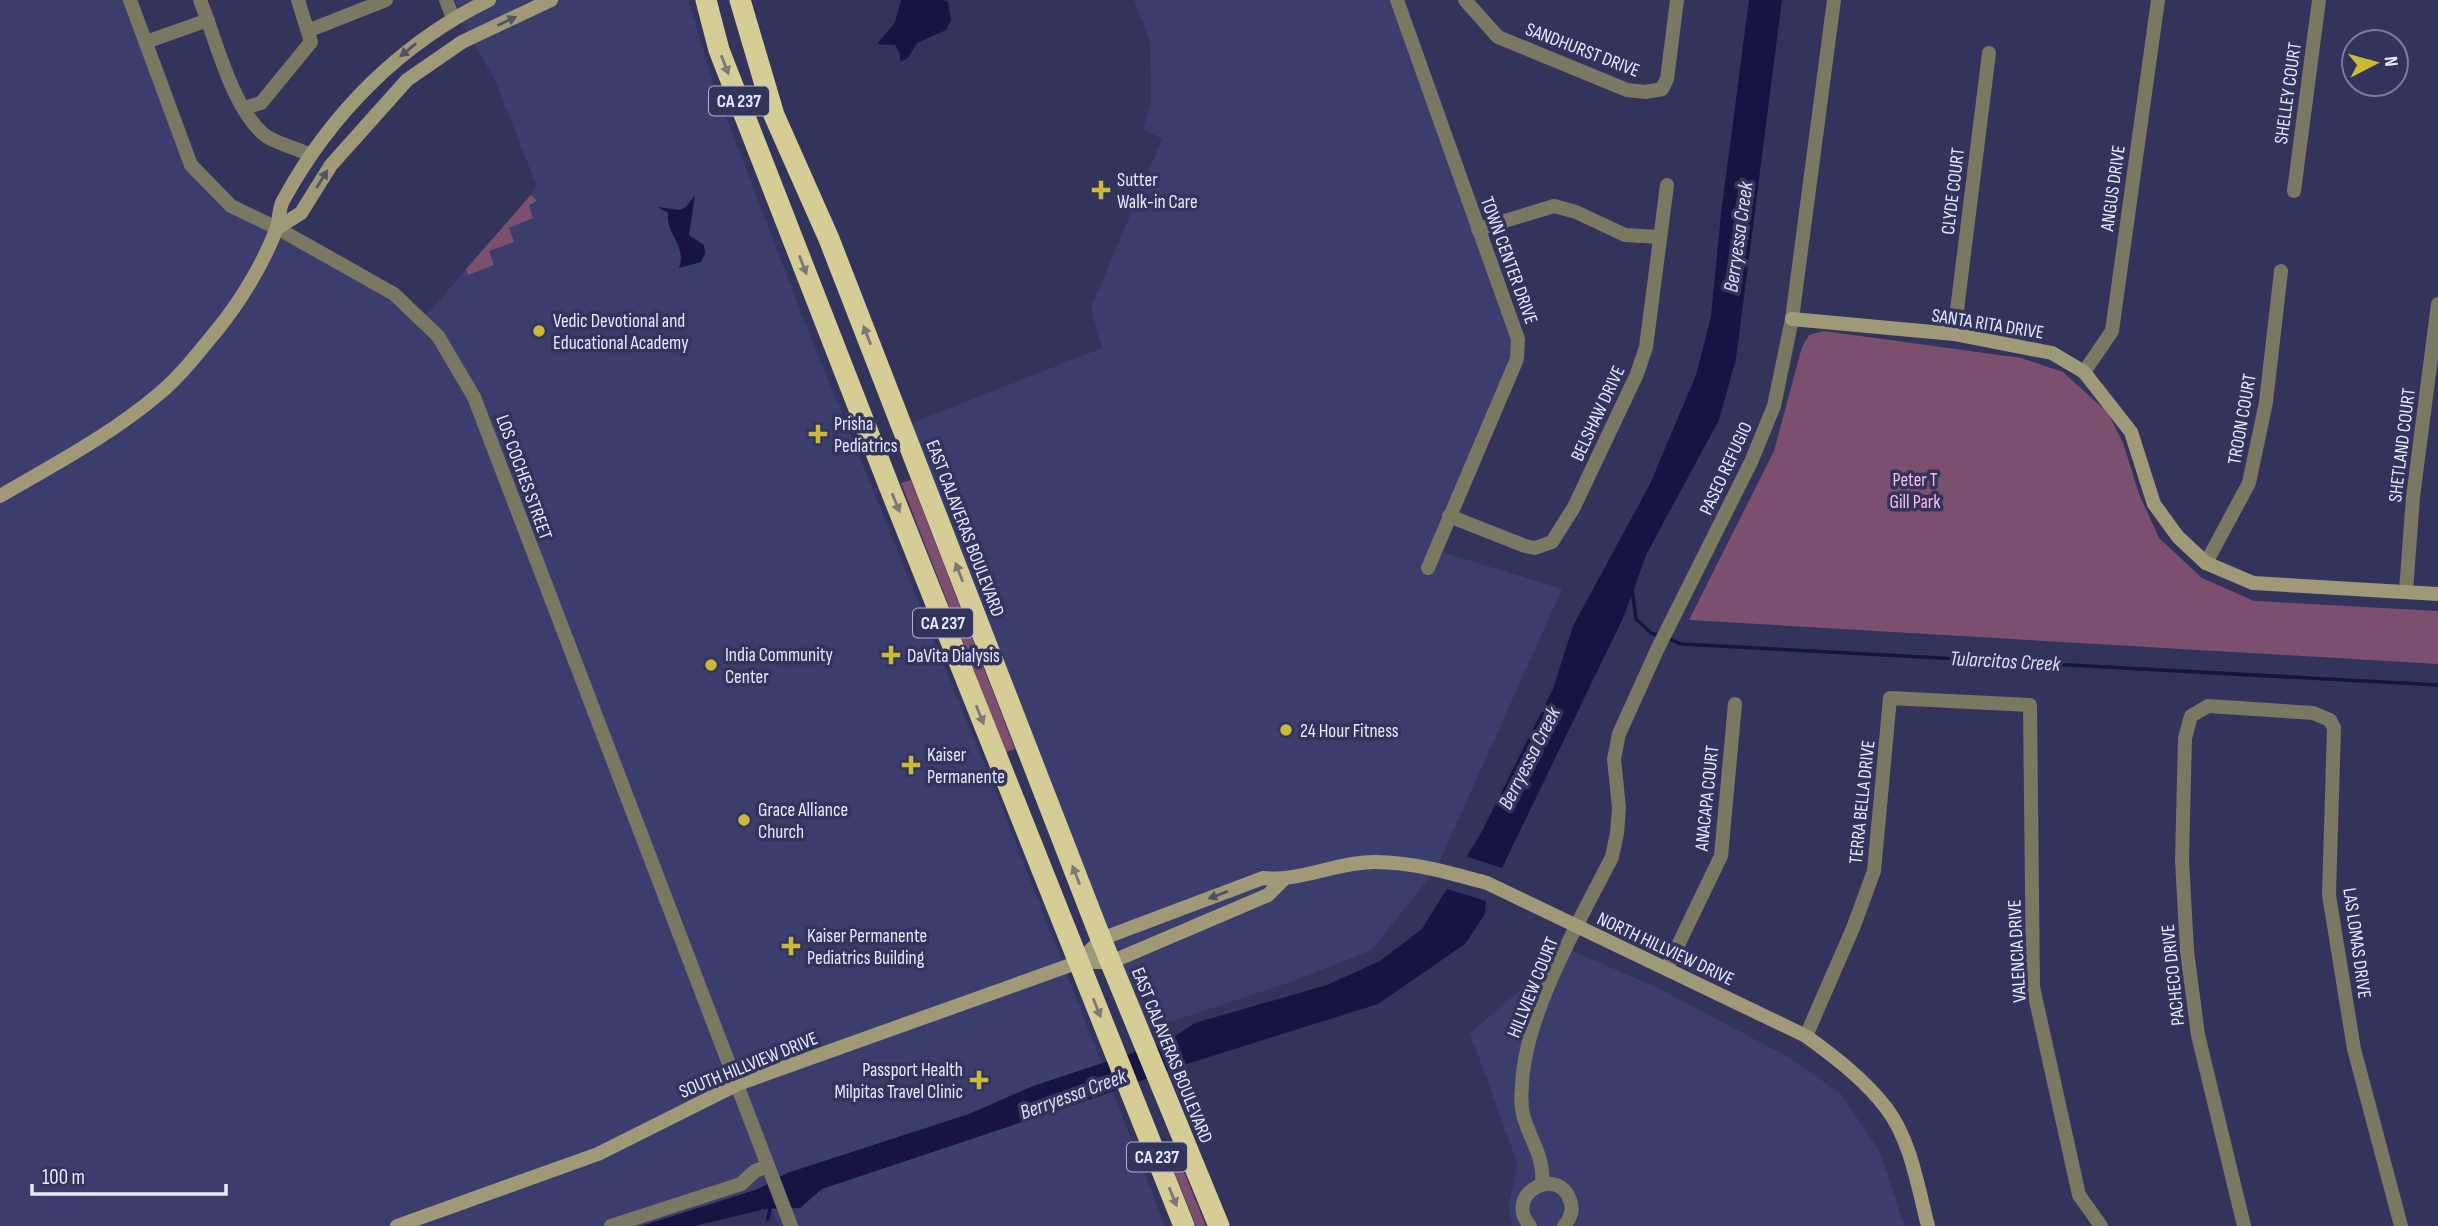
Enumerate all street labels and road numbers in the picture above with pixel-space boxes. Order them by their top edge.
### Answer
street label: SANDHURST DRIVE [1522,18,1643,83]
street label: SHELLEY COURT [2270,41,2307,146]
road number: CA 237 [709,86,769,116]
street label: ANGUS DRIVE [2096,144,2131,234]
street label: CLYDE COURT [1937,146,1970,236]
street label: TOWN CENTER DRIVE [1475,194,1542,327]
street label: SANTA RITA DRIVE [1930,304,2045,345]
street label: BELSHAW DRIVE [1566,362,1630,465]
street label: TROON COURT [2223,372,2262,467]
street label: SHETLAND COURT [2384,387,2421,504]
street label: LOS COCHES STREET [490,412,557,543]
street label: PASEO REFUGIO [1695,419,1758,519]
street label: EAST CALAVERAS BOULEVARD [920,437,1009,620]
road number: CA 237 [913,608,973,638]
street label: TERRA BELLA DRIVE [1845,739,1880,865]
street label: ANACAPA COURT [1690,744,1724,853]
street label: LAS LOMAS DRIVE [2337,886,2376,1000]
street label: VALENCIA DRIVE [2003,899,2032,1003]
street label: NORTH HILLVIEW DRIVE [1593,908,1738,991]
street label: PACHECO DRIVE [2157,923,2190,1027]
street label: HILLVIEW COURT [1503,934,1564,1041]
street label: EAST CALAVERAS BOULEVARD [1126,964,1217,1147]
street label: SOUTH HILLVIEW DRIVE [676,1027,821,1104]
road number: CA 237 [1127,1142,1187,1172]

